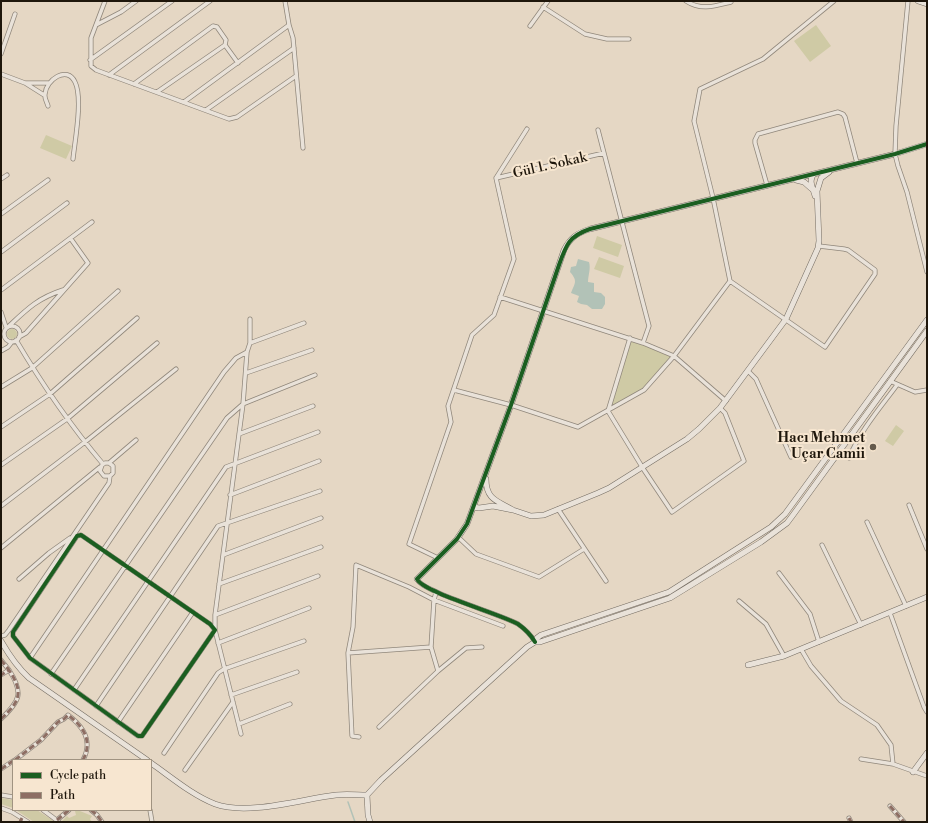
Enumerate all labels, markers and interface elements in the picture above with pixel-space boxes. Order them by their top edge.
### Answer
street label: Gül 1. Sokak [511,149,589,183]
place label: Hacı Mehmet Uçar Camii [778,431,865,464]
marker: Hacı Mehmet Uçar Camii [868,442,878,452]
legend [12,759,152,811]
text: Cycle path [50,768,106,783]
text: Path [50,788,75,803]

